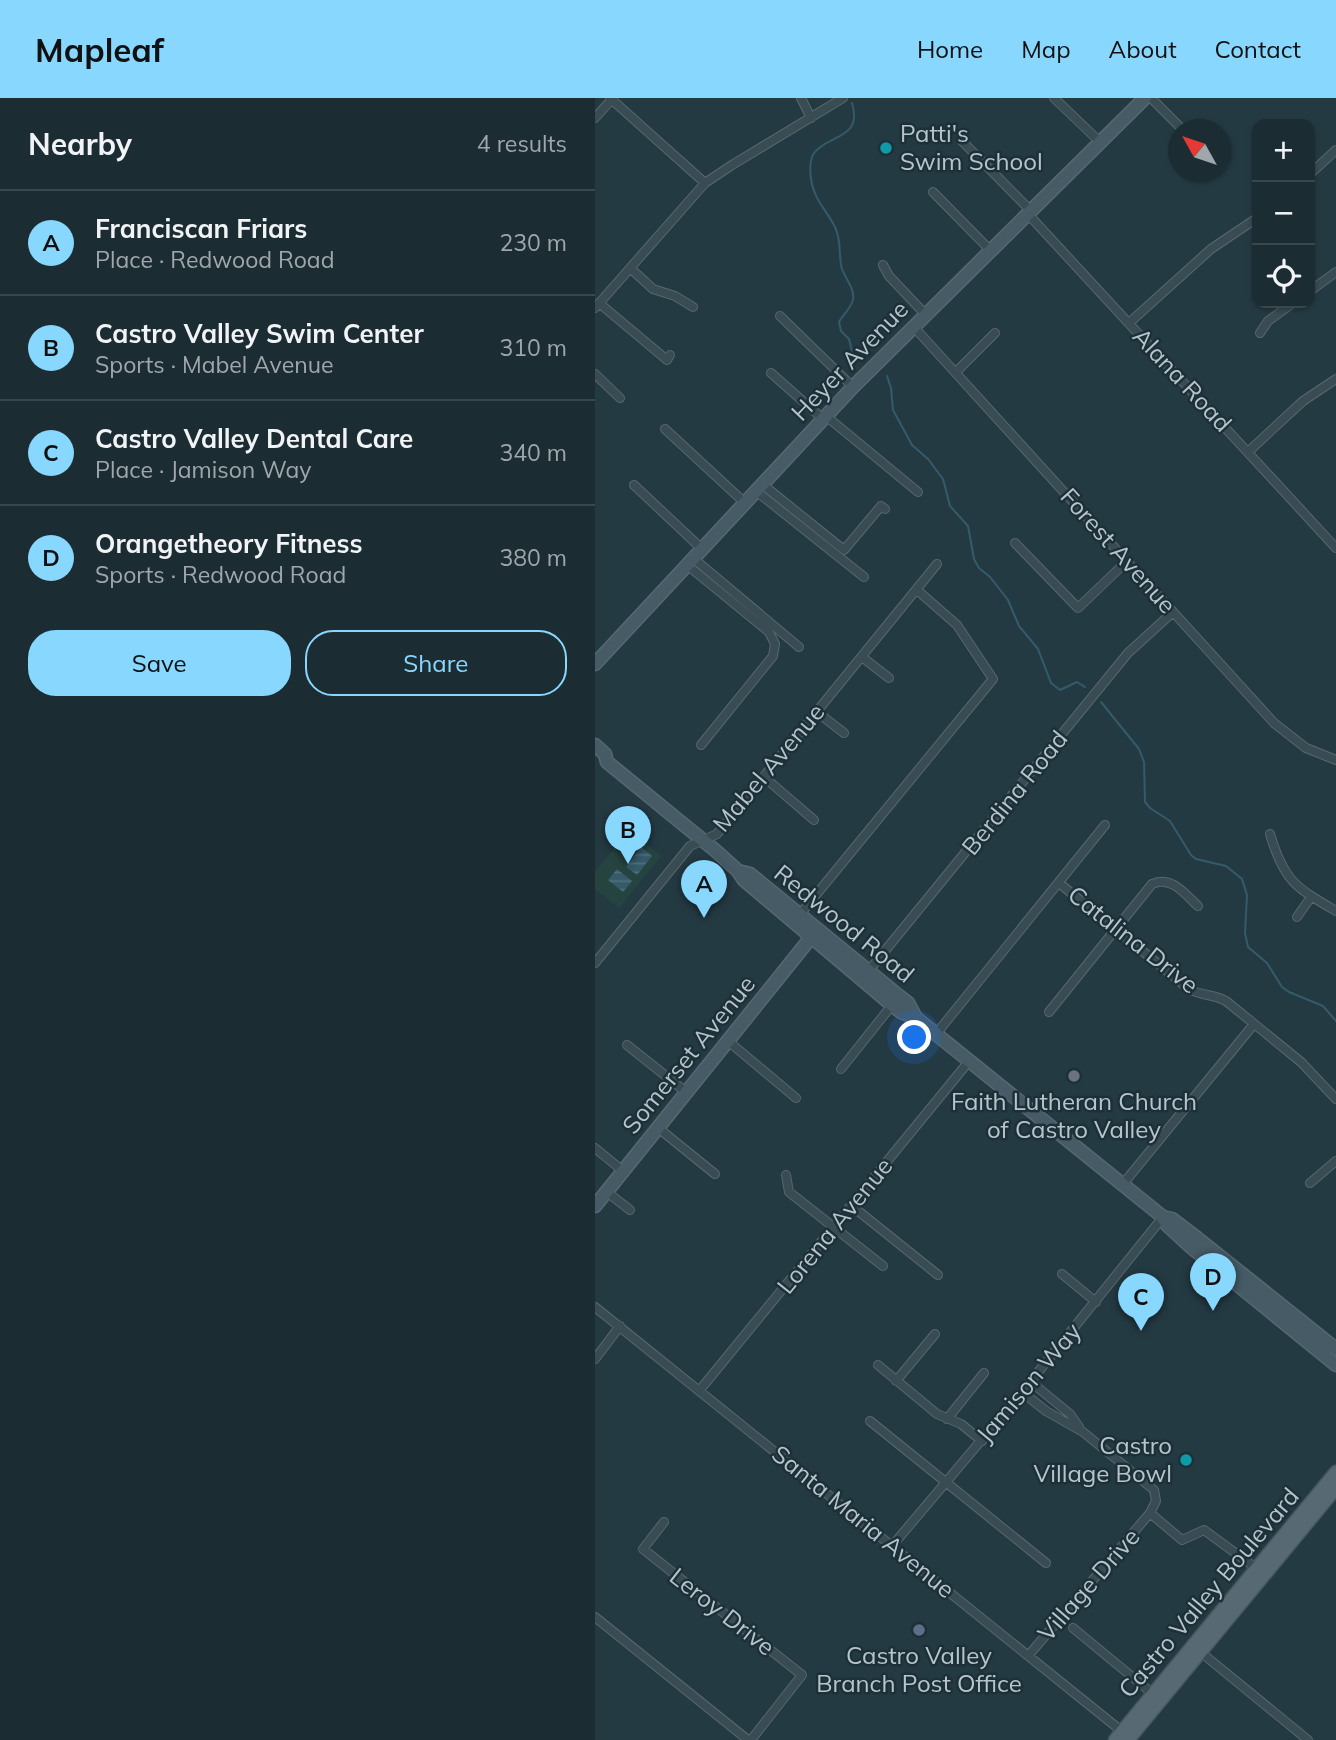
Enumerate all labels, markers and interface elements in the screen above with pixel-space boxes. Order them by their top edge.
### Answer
text: Mapleaf [35,29,164,70]
text: Home [917,34,983,64]
text: Map [1021,34,1071,64]
text: About [1109,34,1177,64]
text: Contact [1215,34,1301,64]
place label: Patti's Swim School [900,118,1043,176]
north arrow [1168,119,1231,182]
map controls [1252,119,1315,308]
button: + [1252,119,1315,182]
text: Nearby [28,125,132,163]
text: 4 results [477,129,567,158]
marker: Patti's Swim School [878,140,894,156]
button: − [1252,182,1315,245]
text: Franciscan Friars [95,212,307,245]
text: A [42,228,60,257]
text: 230 m [499,228,567,257]
text: Place · Redwood Road [95,245,334,274]
button: locate [1252,245,1315,308]
street label: Heyer Avenue [784,294,914,427]
text: Castro Valley Swim Center [95,317,424,350]
street label: Alana Road [1127,321,1238,438]
text: B [43,333,59,362]
text: 310 m [499,333,567,362]
text: Sports · Mabel Avenue [95,350,333,379]
text: Castro Valley Dental Care [95,422,413,455]
text: C [43,438,59,467]
text: 340 m [499,438,567,467]
text: Place · Jamison Way [95,455,311,484]
street label: Forest Avenue [1055,481,1183,619]
text: Orangetheory Fitness [95,527,363,560]
text: D [42,543,60,572]
text: 380 m [499,543,567,572]
text: Sports · Redwood Road [95,560,346,589]
button: Save [28,630,291,696]
button: Share [305,630,567,696]
street label: Mabel Avenue [706,697,831,838]
street label: Berdina Road [955,724,1074,861]
pin: B [605,806,651,864]
street label: Redwood Road [769,858,921,989]
pin: A [681,860,727,918]
street label: Catalina Drive [1062,879,1205,999]
street label: Somerset Avenue [615,969,761,1139]
your location [897,1020,931,1054]
marker: Faith Lutheran Church of Castro Valley [1066,1068,1082,1084]
place label: Faith Lutheran Church of Castro Valley [951,1086,1197,1144]
street label: Lorena Avenue [770,1151,898,1300]
pin: D [1190,1253,1236,1311]
pin: C [1118,1273,1164,1331]
street label: Jamison Way [969,1316,1087,1448]
place label: Castro Village Bowl [1034,1430,1172,1488]
street label: Santa Maria Avenue [766,1438,961,1604]
marker: Castro Village Bowl [1178,1452,1194,1468]
street label: Castro Valley Boulevard [1112,1481,1305,1703]
street label: Village Drive [1031,1522,1146,1647]
street label: Leroy Drive [664,1561,781,1662]
marker: Castro Valley Branch Post Office [911,1622,927,1638]
place label: Castro Valley Branch Post Office [816,1640,1022,1698]

